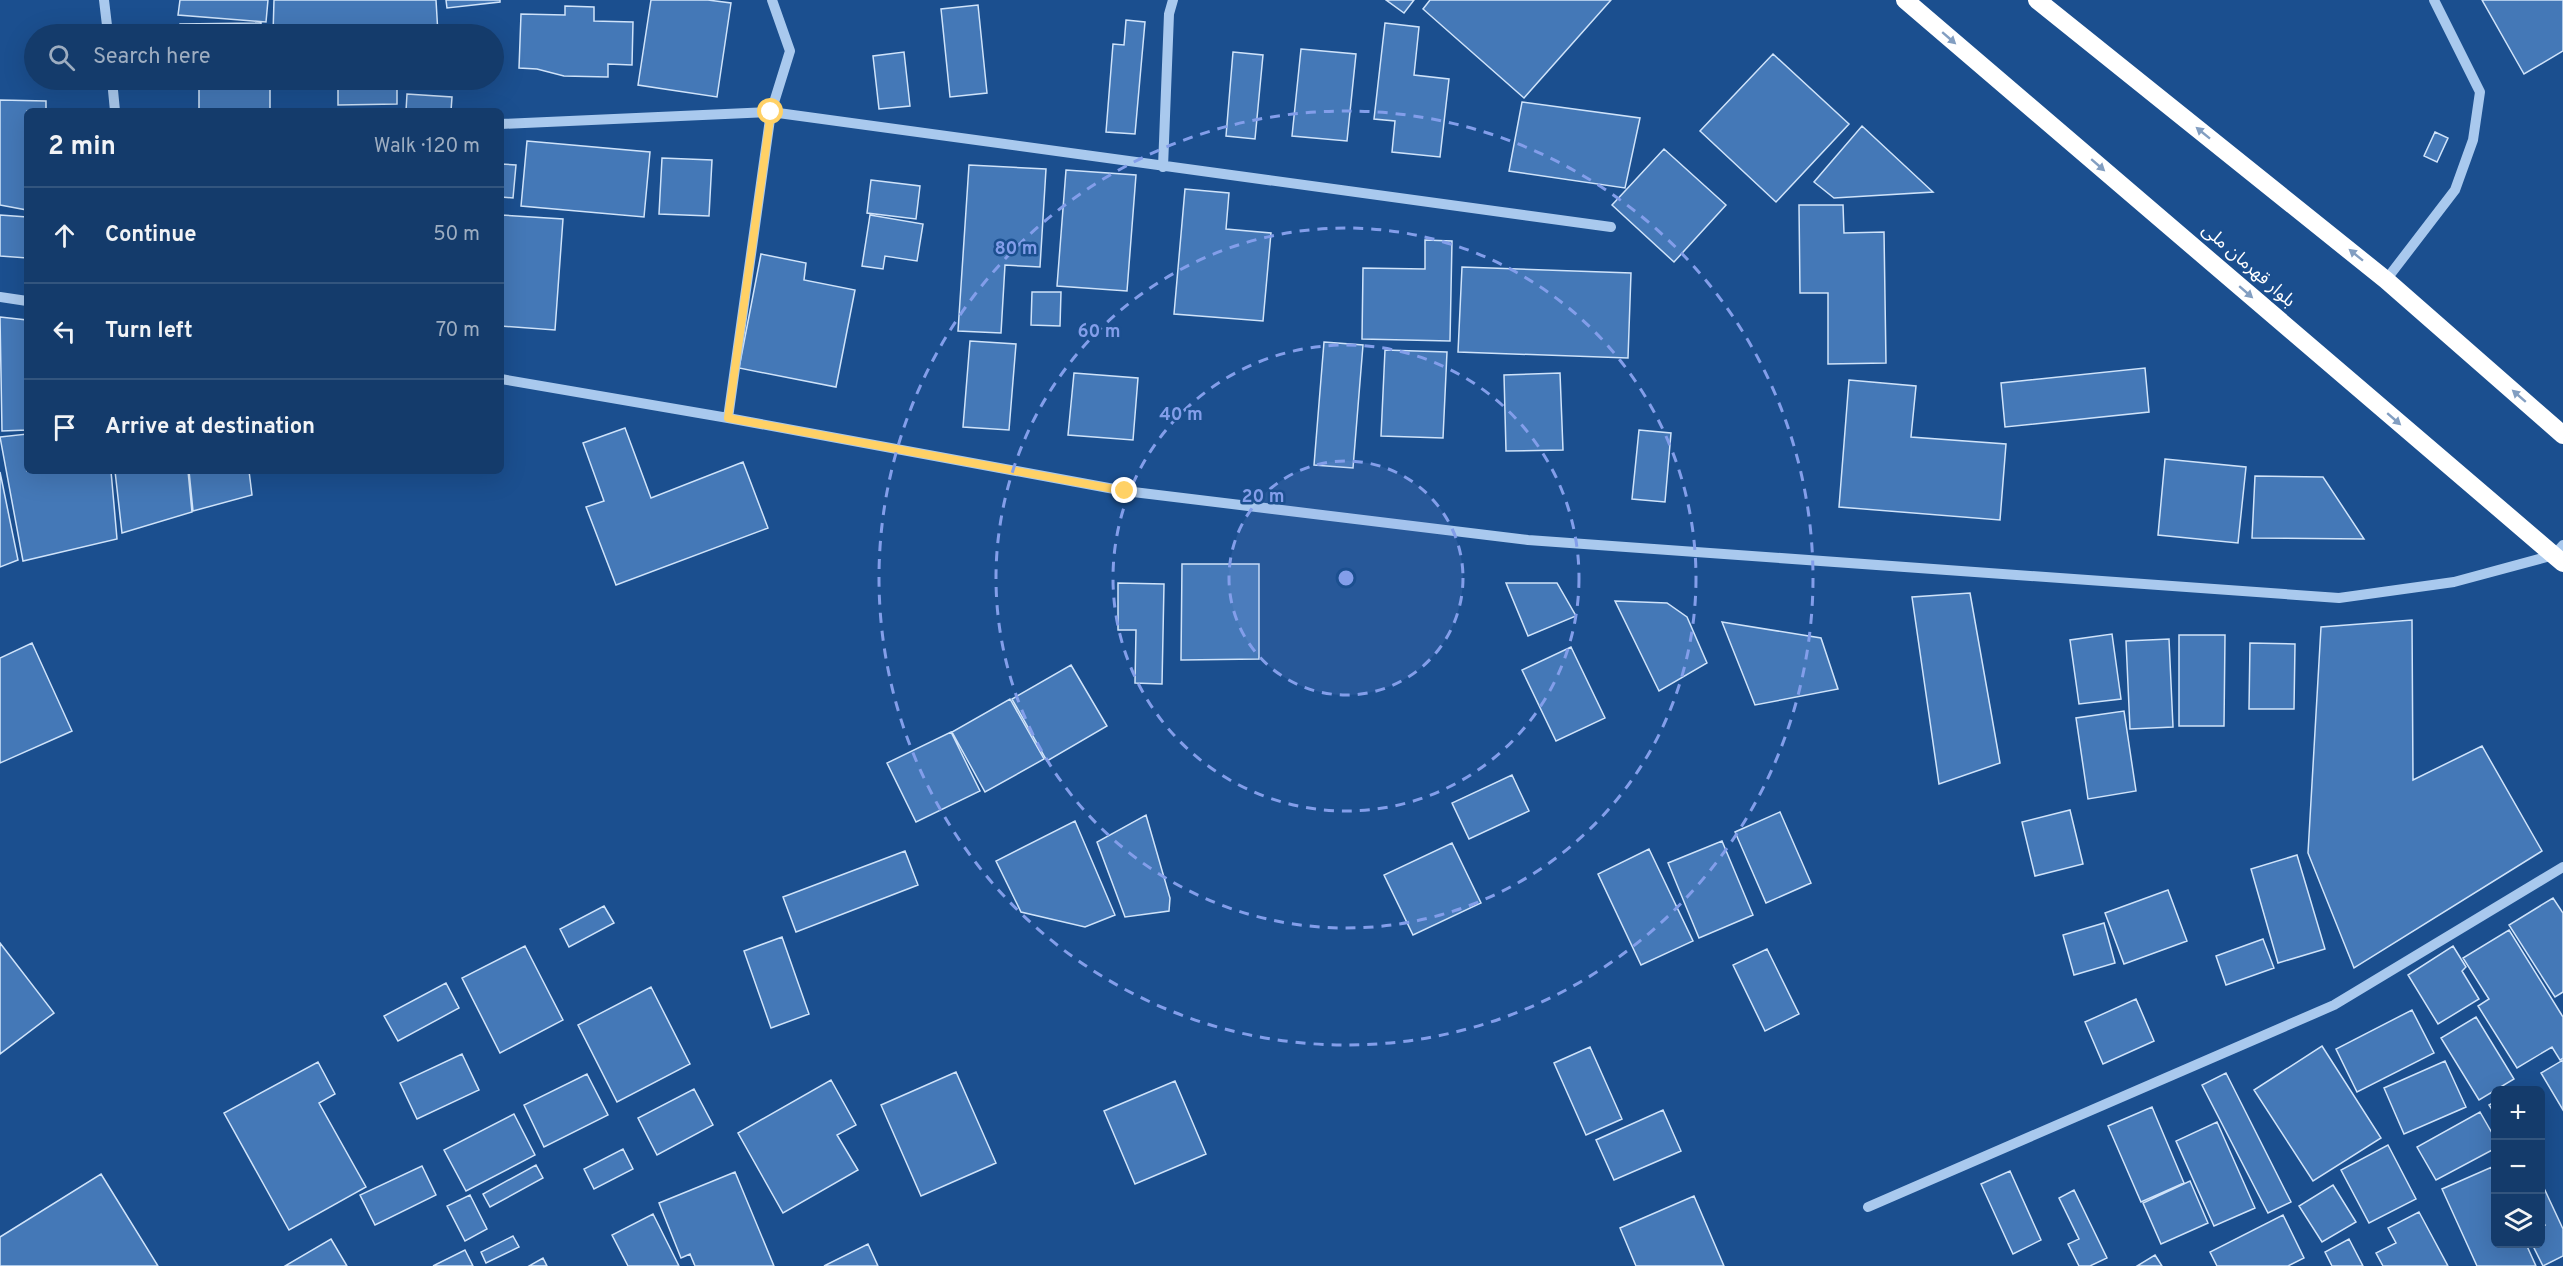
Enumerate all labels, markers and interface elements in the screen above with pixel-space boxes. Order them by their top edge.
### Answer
search box [24,24,504,90]
one-way arrow [1941,31,1956,44]
icon: search [45,41,78,74]
text: Search here [93,44,211,71]
route start [757,98,783,124]
one-way arrow [2196,128,2211,140]
text: 2 min [48,131,116,164]
text: Walk · 120 m [374,134,480,160]
one-way arrow [2090,158,2105,171]
icon: ahead [48,219,81,252]
street label: بلوار قهرمان ملی [2196,219,2300,313]
text: Continue [105,222,196,249]
text: 50 m [433,222,480,248]
text: 80 m [994,238,1038,261]
one-way arrow [2348,250,2363,262]
one-way arrow [2238,285,2253,298]
icon: left [48,315,81,348]
text: Turn left [105,318,193,345]
text: 70 m [436,318,480,344]
text: 60 m [1077,321,1121,344]
one-way arrow [2512,390,2527,403]
text: 40 m [1159,404,1203,427]
icon: arrive [48,411,81,444]
one-way arrow [2386,412,2402,425]
text: Arrive at destination [105,414,315,441]
route end [1111,477,1137,503]
text: 20 m [1241,486,1285,509]
centre of rings [1336,568,1356,588]
map controls [2491,1086,2545,1248]
button: + [2491,1086,2545,1140]
button: − [2491,1140,2545,1194]
button: layers [2491,1194,2545,1248]

